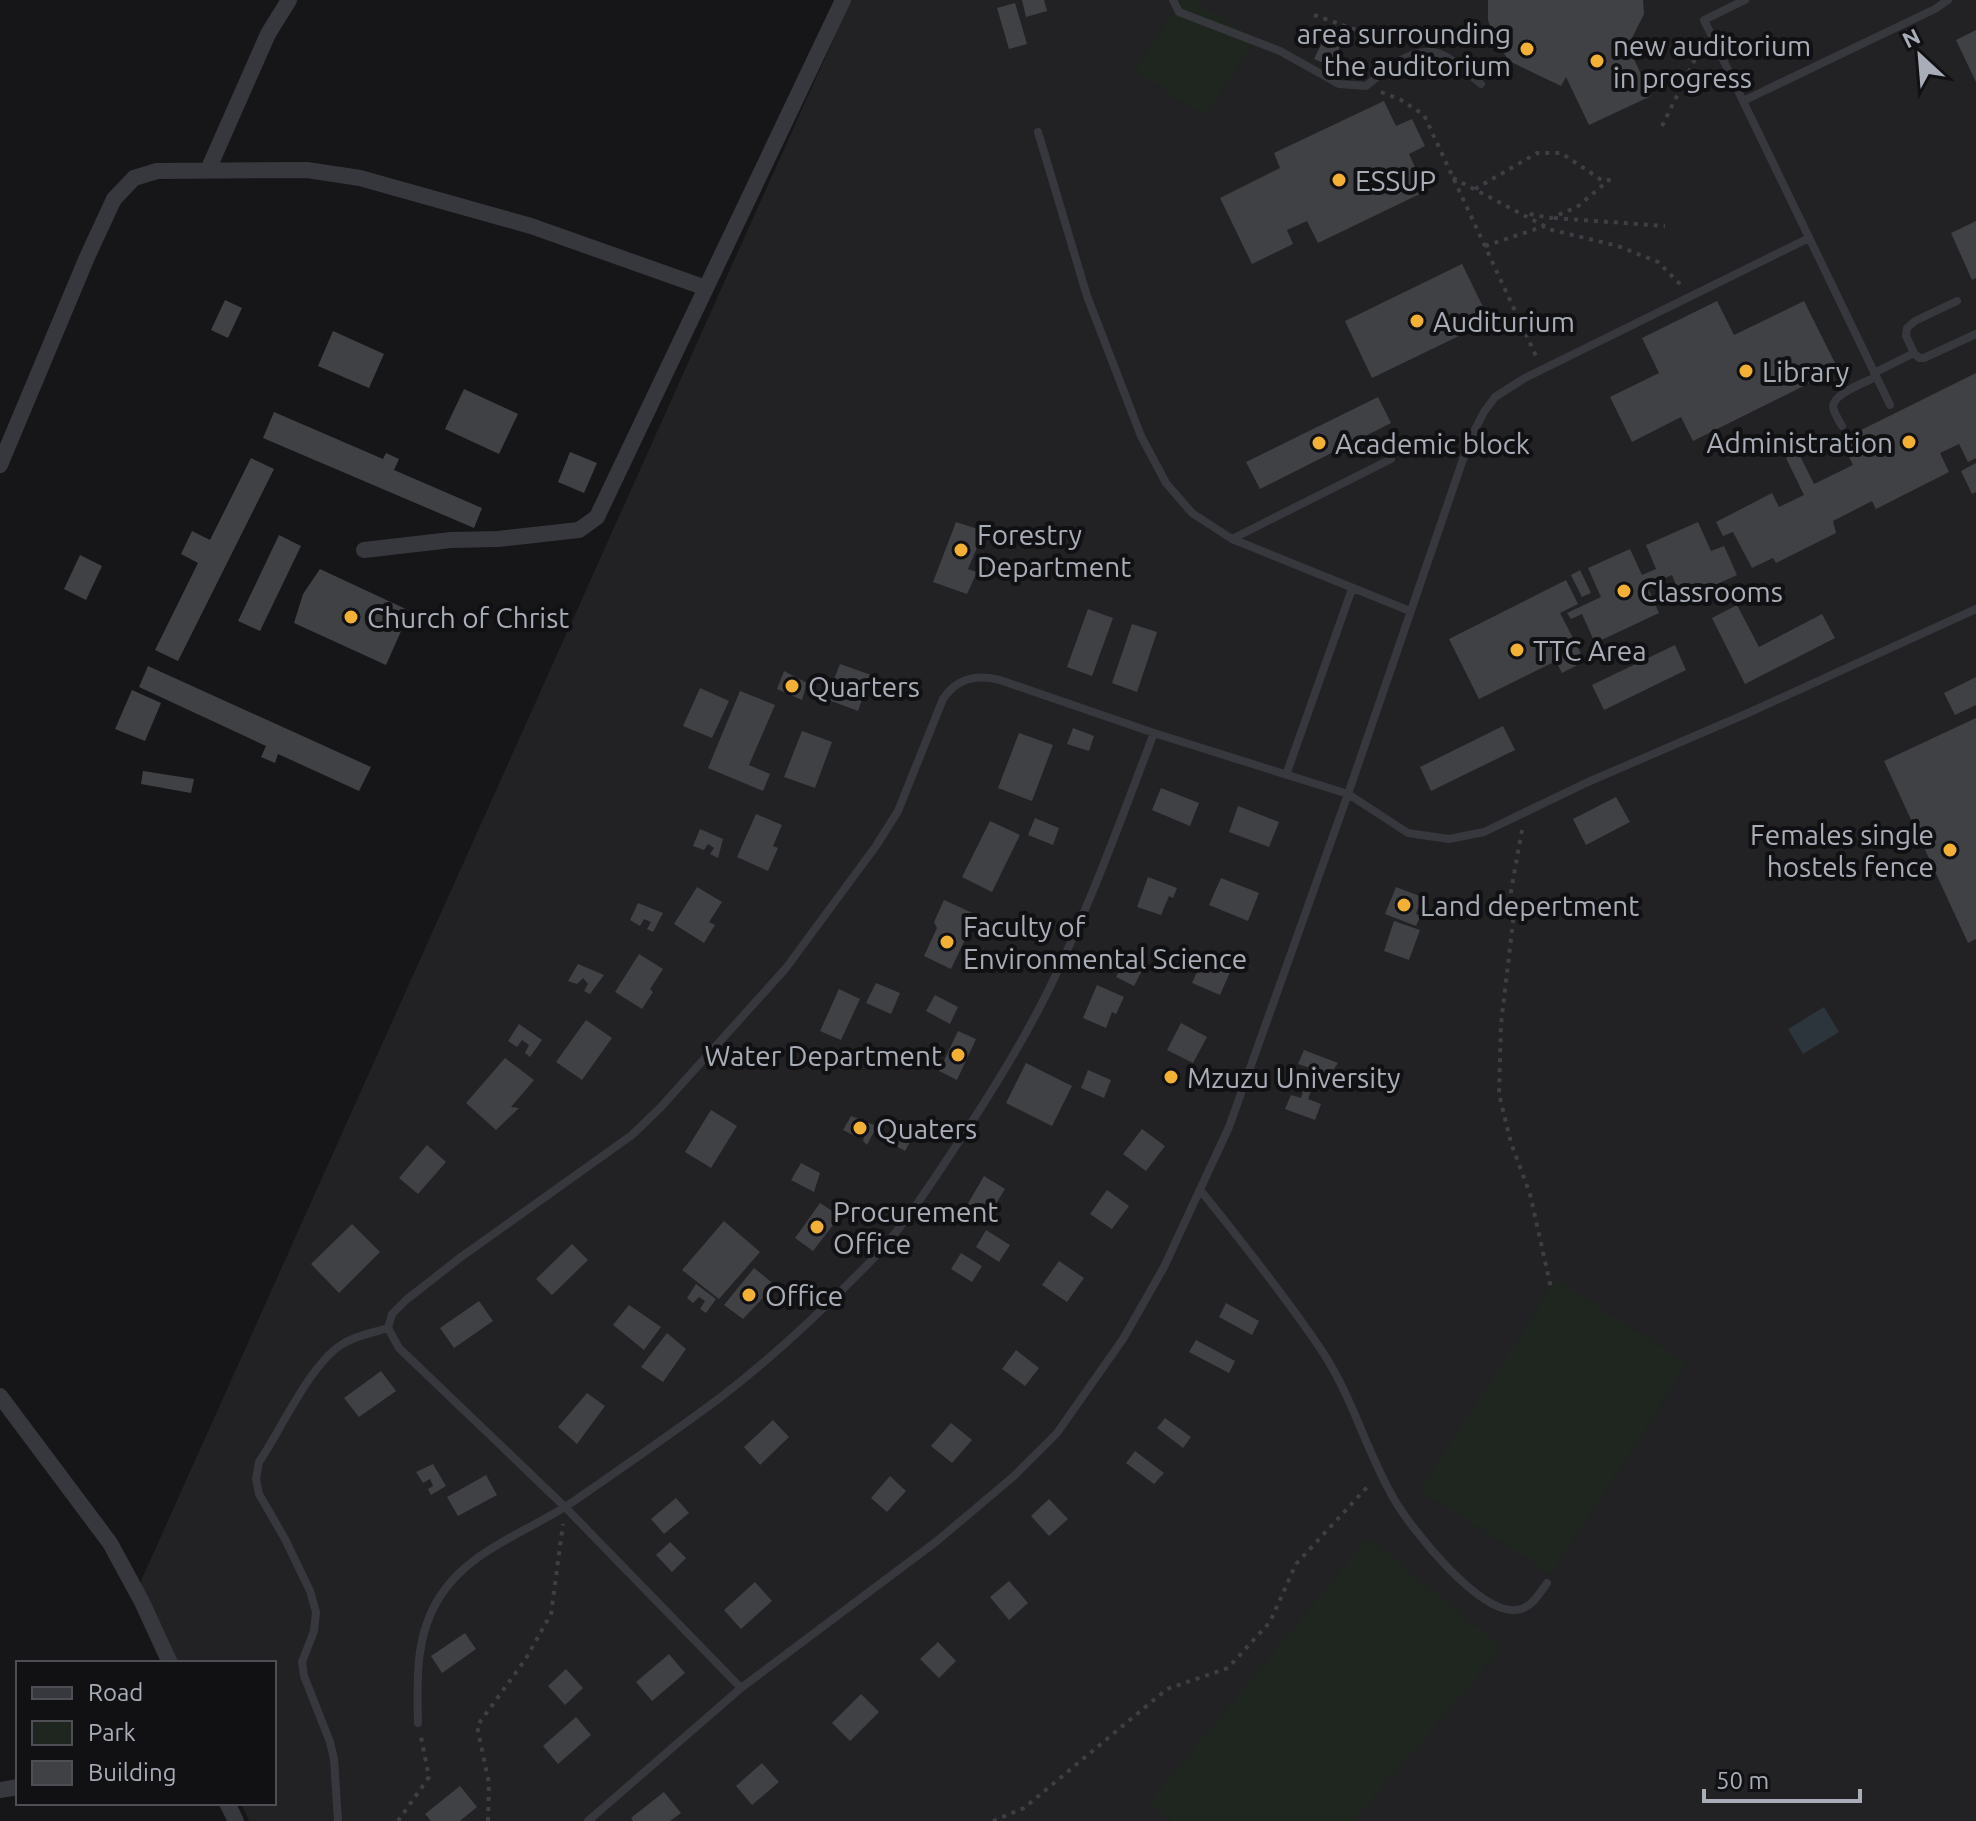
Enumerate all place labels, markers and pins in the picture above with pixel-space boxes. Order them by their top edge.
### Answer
place label: area surrounding the auditorium [1297,18,1511,81]
place label: new auditorium in progress [1613,30,1811,93]
marker: area surrounding the auditorium [1518,40,1536,58]
marker: new auditorium in progress [1588,52,1606,70]
place label: ESSUP [1355,165,1436,196]
marker: ESSUP [1330,171,1348,189]
place label: Auditurium [1433,306,1575,337]
marker: Auditurium [1408,312,1426,330]
place label: Library [1762,356,1849,387]
marker: Library [1737,362,1755,380]
place label: Administration [1706,427,1893,458]
place label: Academic block [1335,428,1530,459]
marker: Administration [1900,433,1918,451]
marker: Academic block [1310,434,1328,452]
place label: Forestry Department [977,519,1131,582]
marker: Forestry Department [952,541,970,559]
place label: Classrooms [1640,576,1783,607]
marker: Classrooms [1615,582,1633,600]
place label: Church of Christ [367,602,569,633]
marker: Church of Christ [342,608,360,626]
place label: TTC Area [1533,635,1647,666]
marker: TTC Area [1508,641,1526,659]
place label: Quarters [808,671,920,702]
marker: Quarters [783,677,801,695]
place label: Females single hostels fence [1750,819,1934,882]
marker: Females single hostels fence [1941,841,1959,859]
place label: Land depertment [1420,890,1639,921]
marker: Land depertment [1395,896,1413,914]
place label: Faculty of Environmental Science [963,911,1247,974]
marker: Faculty of Environmental Science [938,933,956,951]
place label: Water Department [705,1040,942,1071]
marker: Water Department [949,1046,967,1064]
place label: Mzuzu University [1187,1062,1401,1093]
marker: Mzuzu University [1162,1068,1180,1086]
place label: Quaters [876,1113,977,1144]
marker: Quaters [851,1119,869,1137]
place label: Procurement Office [833,1196,998,1259]
marker: Procurement Office [808,1218,826,1236]
place label: Office [765,1280,843,1311]
marker: Office [740,1286,758,1304]

